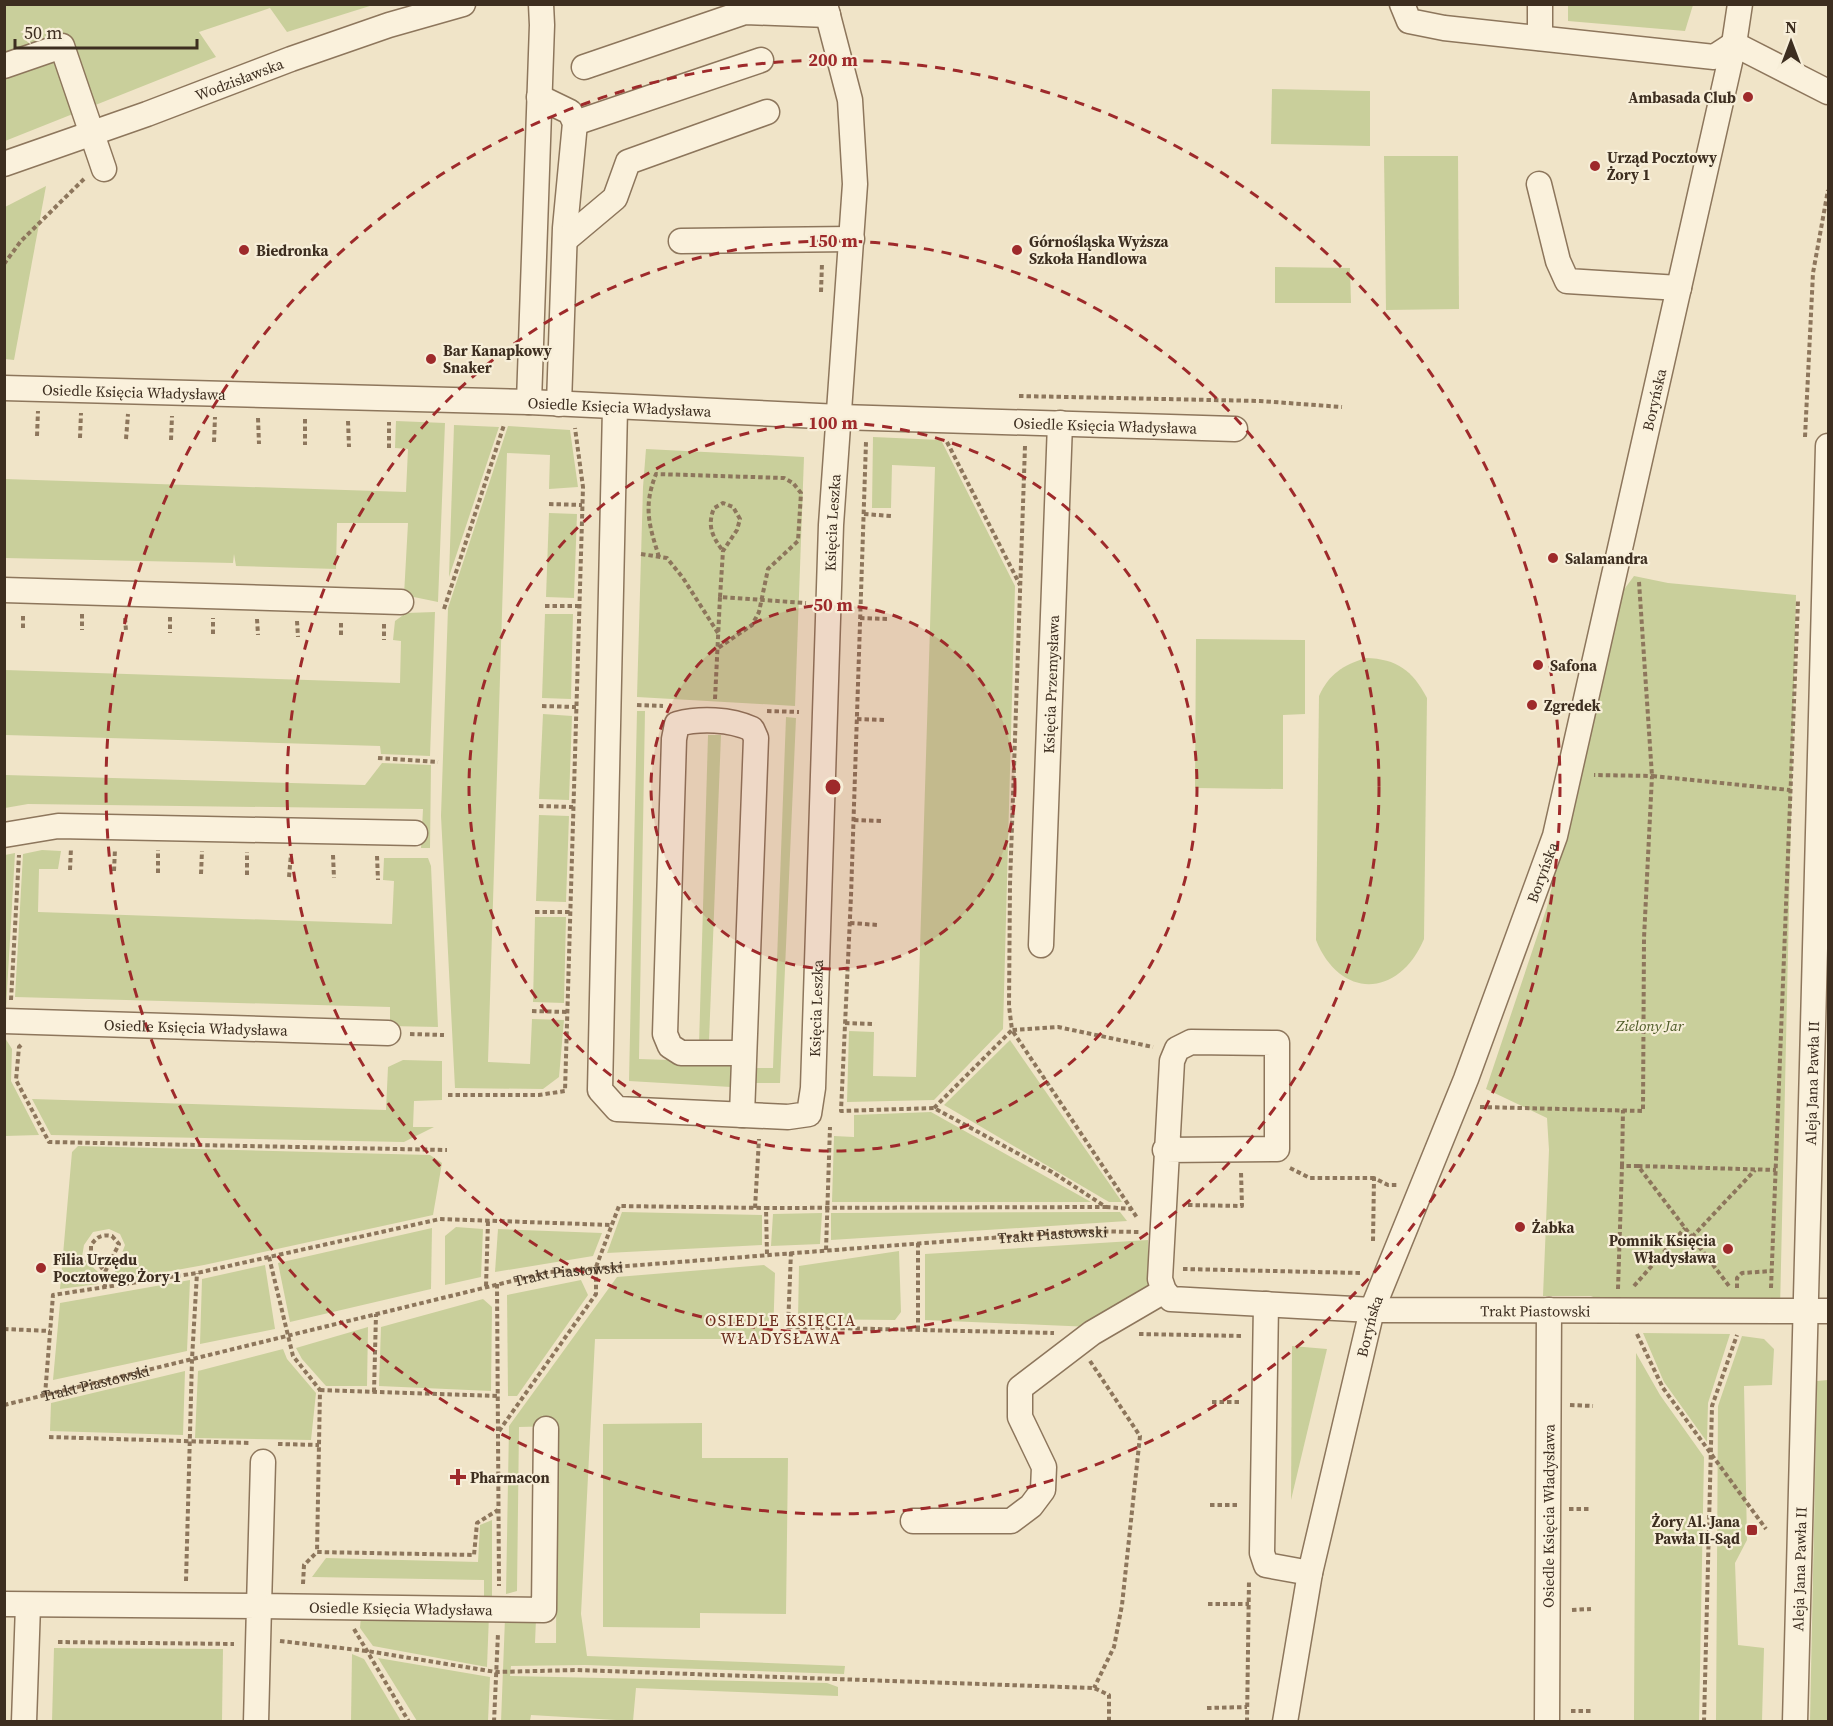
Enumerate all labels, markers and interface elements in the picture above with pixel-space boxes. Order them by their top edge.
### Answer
scale bar [15,12,196,50]
north arrow [1761,12,1821,72]
text: N [1785,16,1797,38]
text: 50 m [24,20,62,45]
text: 200 m [808,47,858,72]
street label: Wodzisławska [192,52,287,105]
place label: Ambasada Club [1628,87,1736,108]
marker: Ambasada Club [1741,90,1755,104]
place label: Urząd Pocztowy Żory 1 [1607,147,1717,185]
marker: Urząd Pocztowy Żory 1 [1588,159,1602,173]
text: 150 m [808,228,858,253]
place label: Górnośląska Wyższa Szkoła Handlowa [1029,231,1170,269]
place label: Biedronka [256,240,330,261]
marker: Biedronka [237,243,251,257]
marker: Górnośląska Wyższa Szkoła Handlowa [1010,243,1024,257]
place label: Bar Kanapkowy Snaker [443,340,552,378]
marker: Bar Kanapkowy Snaker [424,352,438,366]
street label: Boryńska [1636,366,1671,433]
street label: Osiedle Księcia Władysława [42,379,226,404]
street label: Osiedle Księcia Władysława [527,391,712,421]
text: 100 m [808,410,858,435]
street label: Osiedle Księcia Władysława [1013,412,1198,438]
street label: Księcia Leszka [819,473,845,572]
place label: Salamandra [1565,548,1649,569]
marker: Salamandra [1546,551,1560,565]
text: 50 m [813,592,853,617]
street label: Księcia Przemysława [1037,614,1064,754]
place label: Safona [1550,655,1598,676]
marker: Safona [1531,658,1545,672]
place label: Zgredek [1544,695,1601,716]
marker: Zgredek [1525,698,1539,712]
centre of rings [823,777,843,797]
street label: Boryńska [1521,839,1563,905]
street label: Księcia Leszka [803,959,828,1057]
street label: Osiedle Księcia Władysława [104,1014,288,1040]
park label: Zielony Jar [1615,1015,1685,1036]
street label: Aleja Jana Pawła II [1799,1021,1824,1146]
place label: Żabka [1532,1217,1575,1238]
street label: Trakt Piastowski [997,1220,1108,1248]
marker: Żabka [1513,1220,1527,1234]
place label: Pomnik Księcia Władysława [1609,1230,1717,1268]
marker: Pomnik Księcia Władysława [1721,1242,1735,1256]
place label: Filia Urzędu Pocztowego Żory 1 [53,1249,181,1287]
street label: Trakt Piastowski [511,1256,624,1291]
marker: Filia Urzędu Pocztowego Żory 1 [34,1261,48,1275]
street label: Boryńska [1351,1292,1388,1359]
street label: Trakt Piastowski [1480,1300,1591,1321]
district label: OSIEDLE KSIĘCIA WŁADYSŁAWA [705,1309,857,1349]
street label: Trakt Piastowski [39,1359,151,1406]
street label: Osiedle Księcia Władysława [1537,1424,1559,1608]
place label: Pharmacon [470,1467,550,1488]
marker: Pharmacon [451,1470,465,1484]
street label: Aleja Jana Pawła II [1787,1507,1811,1632]
place label: Żory Al. Jana Pawła II-Sąd [1652,1511,1741,1549]
marker: Żory Al. Jana Pawła II-Sąd [1745,1523,1759,1537]
street label: Osiedle Księcia Władysława [309,1596,493,1620]

